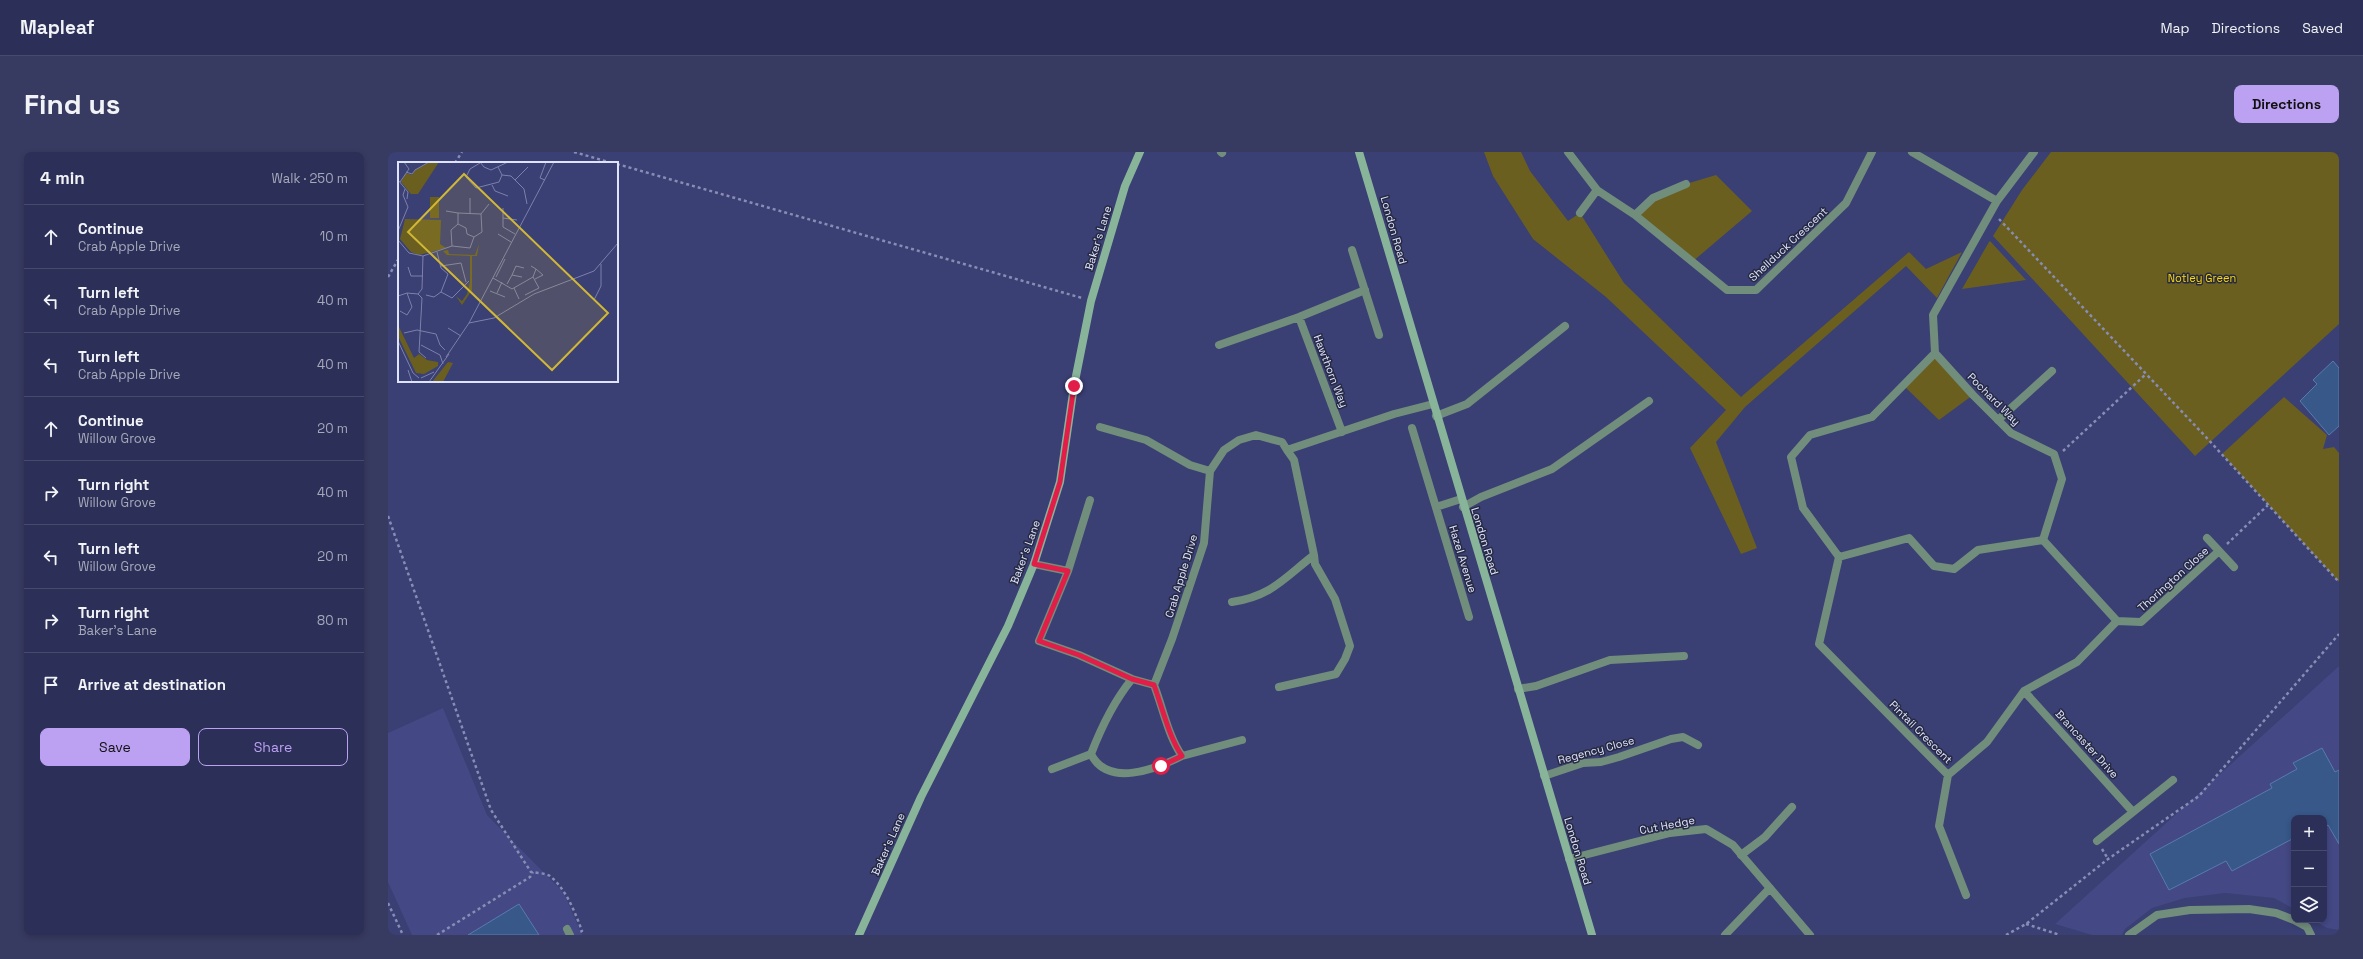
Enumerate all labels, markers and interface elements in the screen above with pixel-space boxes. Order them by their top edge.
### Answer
text: Mapleaf [20,15,94,40]
text: Map [2160,19,2190,37]
text: Directions [2212,19,2280,37]
text: Saved [2302,19,2343,37]
button: Directions [2234,85,2339,123]
text: Find us [24,86,121,122]
inset map [398,162,618,382]
text: 4 min [40,167,85,189]
text: Walk · 250 m [272,170,348,187]
street label: London Road [1378,194,1410,266]
street label: Baker's Lane [1082,204,1114,272]
street label: Shellduck Crescent [1746,204,1830,284]
text: Continue [78,219,144,238]
icon: ahead [40,226,62,248]
text: 10 m [320,228,348,245]
text: Crab Apple Drive [78,238,180,255]
park label: Notley Green [2168,271,2236,285]
text: Turn left [78,283,140,302]
icon: left [40,290,62,312]
text: 40 m [317,292,348,309]
text: Crab Apple Drive [78,302,180,319]
street label: Hawthorn Way [1311,333,1351,409]
text: Turn left [78,347,140,366]
icon: left [40,354,62,376]
text: 40 m [317,356,348,373]
text: Crab Apple Drive [78,366,180,383]
street label: Pochard Way [1965,370,2023,428]
route end [1065,377,1083,395]
text: Continue [78,411,144,430]
icon: ahead [40,418,62,440]
text: 20 m [317,420,348,437]
text: Willow Grove [78,430,156,447]
text: Turn right [78,475,149,494]
icon: right [40,482,62,504]
text: 40 m [317,484,348,501]
text: Willow Grove [78,494,156,511]
street label: London Road [1468,505,1502,577]
street label: Baker's Lane [1007,518,1043,586]
street label: Hazel Avenue [1446,524,1480,594]
street label: Crab Apple Drive [1162,533,1200,619]
text: Turn left [78,539,140,558]
street label: Thorington Close [2135,543,2211,615]
icon: left [40,546,62,568]
text: 20 m [317,548,348,565]
text: Willow Grove [78,558,156,575]
text: Turn right [78,603,149,622]
icon: right [40,610,62,632]
text: 80 m [317,612,348,629]
text: Baker's Lane [78,622,157,639]
icon: arrive [40,674,62,696]
text: Arrive at destination [78,675,226,694]
street label: Pintail Crescent [1887,698,1955,766]
street label: Brancaster Drive [2053,707,2121,781]
button: Save [40,728,190,766]
button: Share [198,728,348,766]
street label: Regency Close [1556,733,1636,767]
route start [1152,757,1170,775]
street label: Baker's Lane [868,811,908,877]
street label: Cut Hedge [1638,813,1696,837]
street label: London Road [1561,815,1595,887]
map controls [2291,815,2327,923]
button: + [2291,815,2327,851]
button: − [2291,851,2327,887]
button: layers [2291,887,2327,923]

